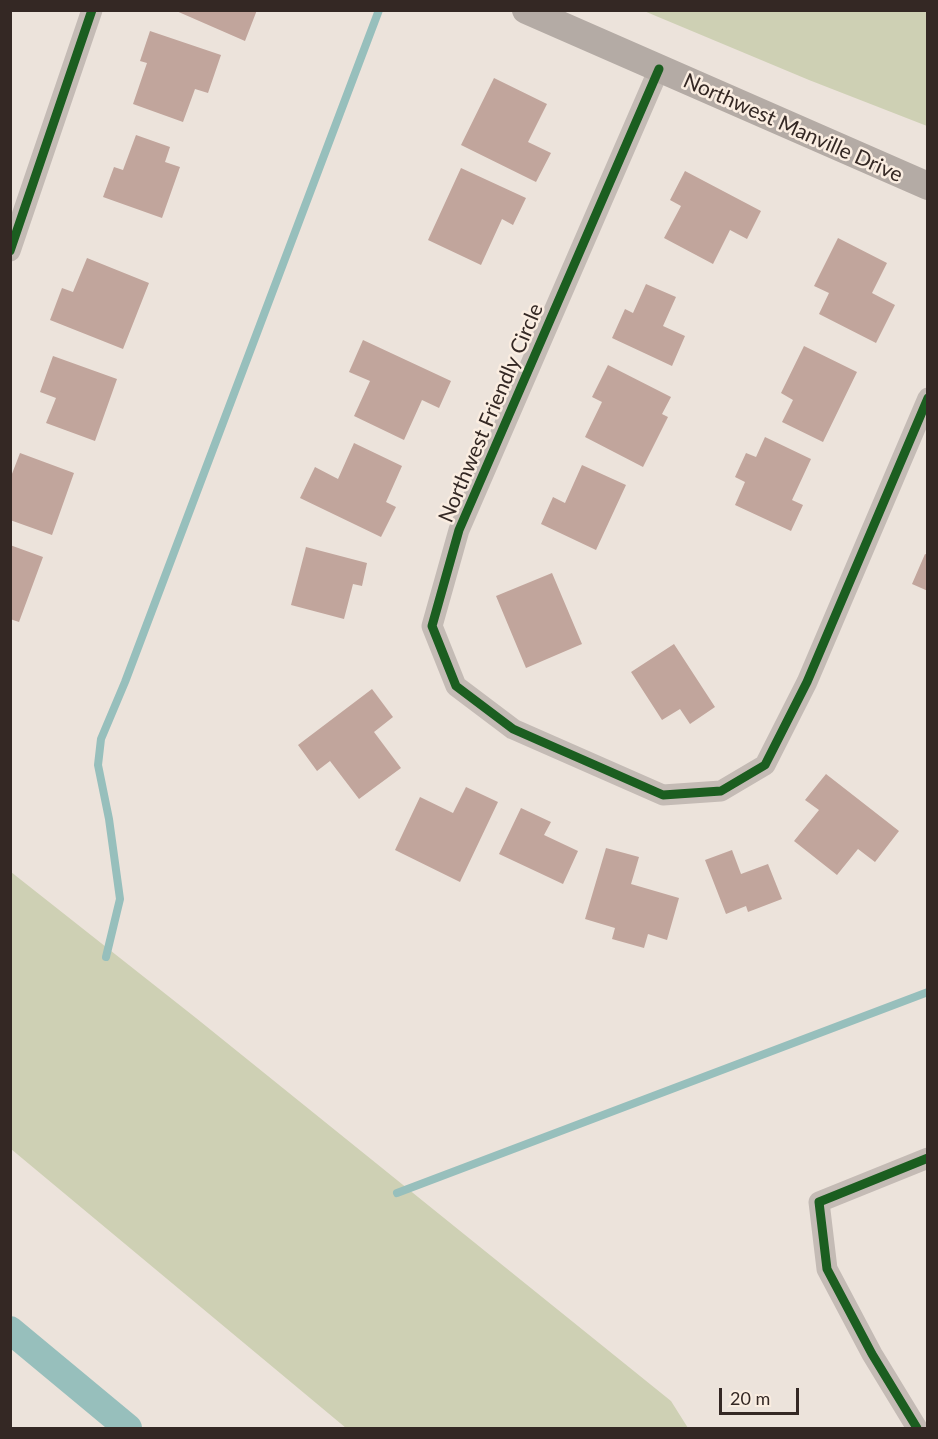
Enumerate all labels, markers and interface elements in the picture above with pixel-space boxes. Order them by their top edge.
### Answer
street label: Northwest Manville Drive [679,68,907,188]
street label: Northwest Friendly Circle [433,300,549,526]
scale bar [722,1376,802,1414]
text: 20 m [730,1387,770,1409]

